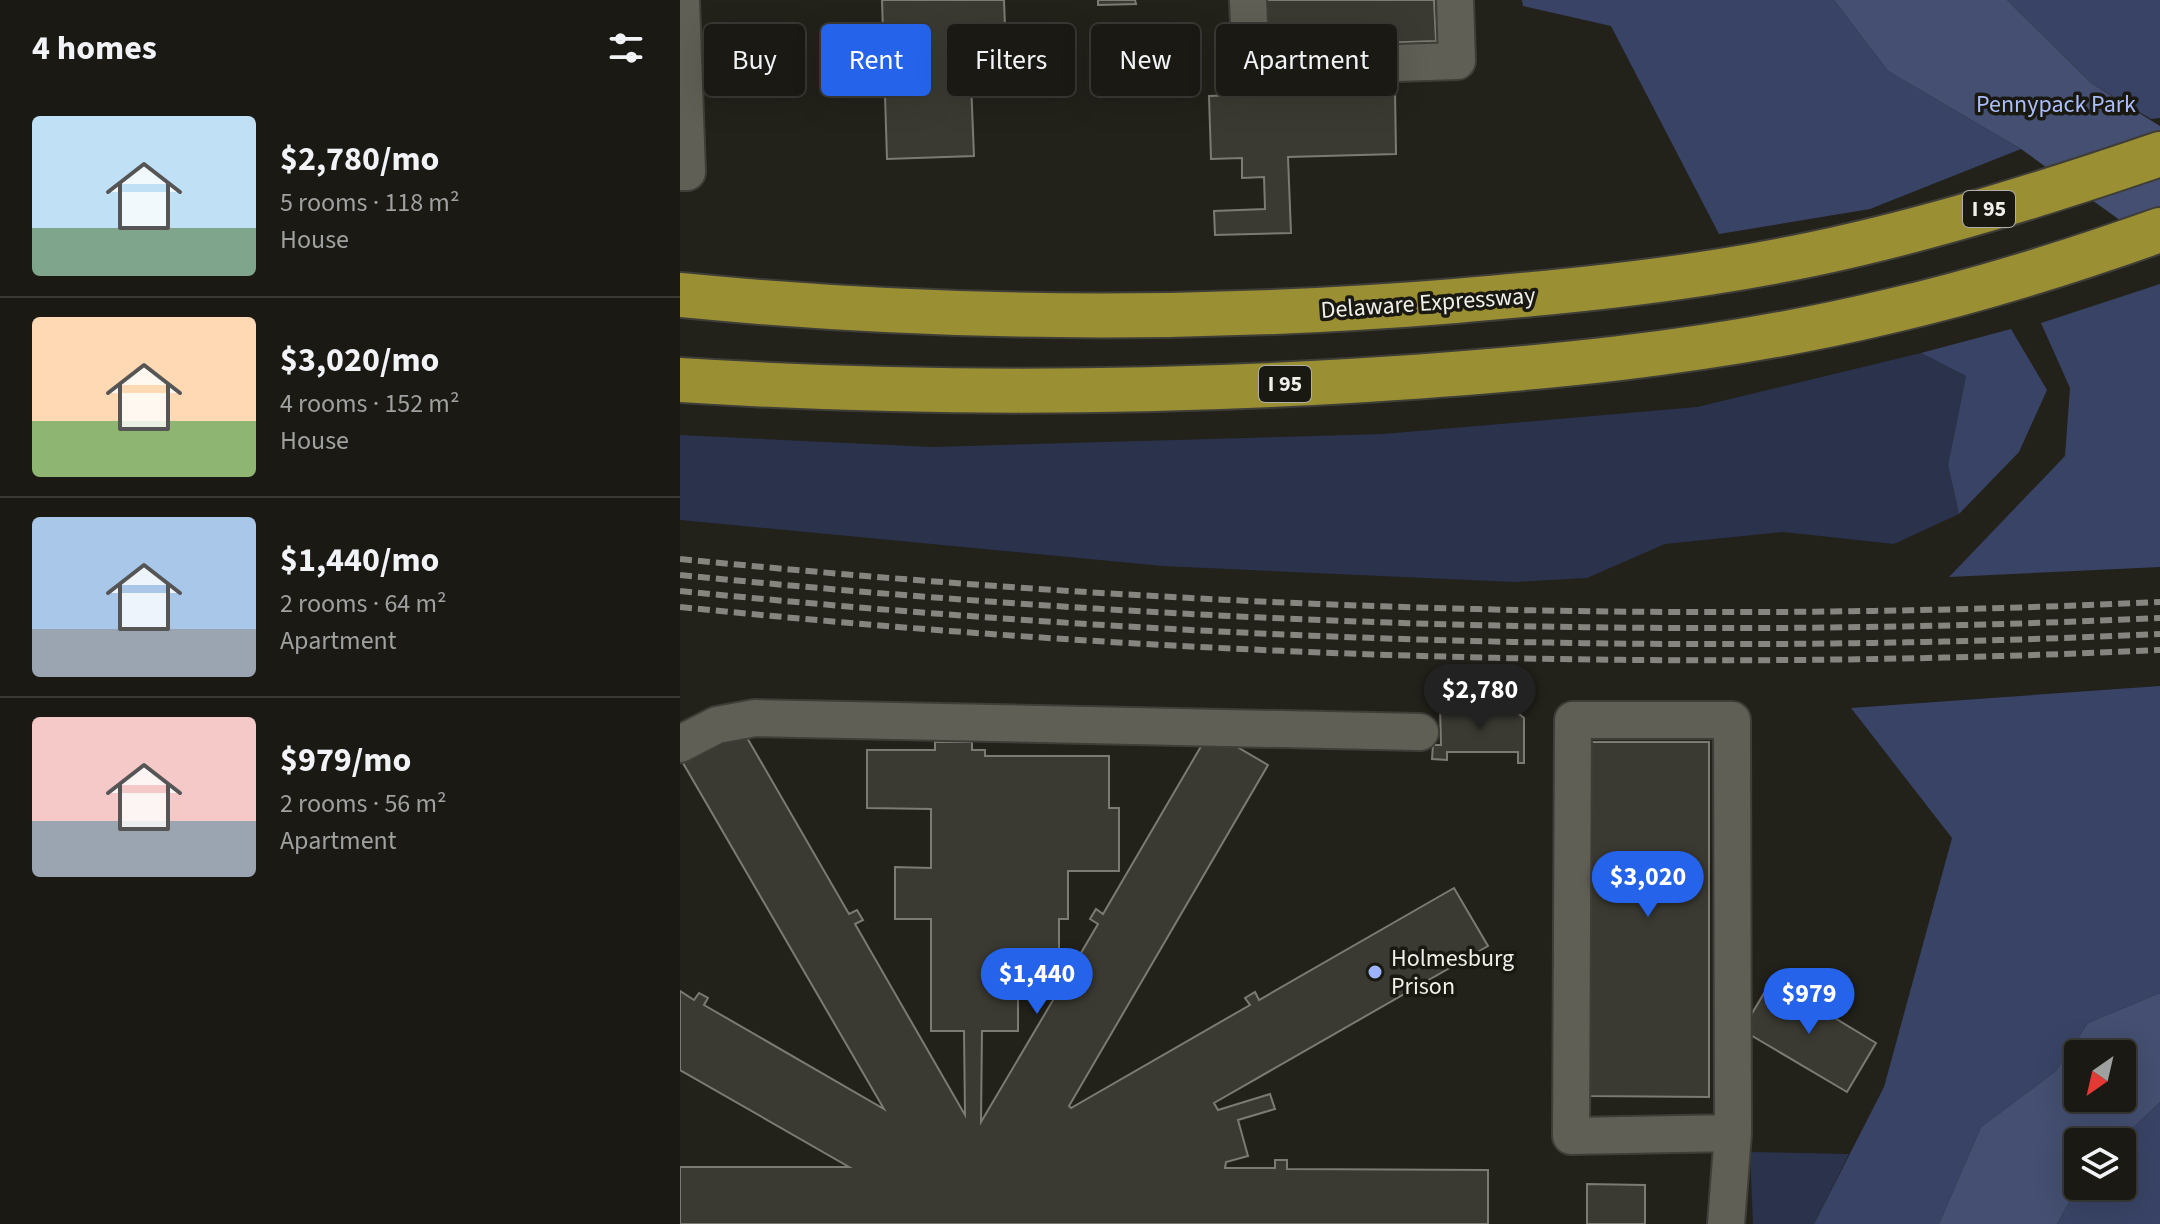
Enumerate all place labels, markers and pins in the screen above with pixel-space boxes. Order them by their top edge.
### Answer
pin: $2,780 [1415,664,1545,732]
pin: $3,020 [1583,851,1713,919]
place label: Holmesburg Prison [1391,941,1514,1004]
pin: $1,440 [972,948,1102,1016]
marker: Holmesburg Prison [1366,963,1384,981]
pin: $979 [1762,968,1856,1036]

